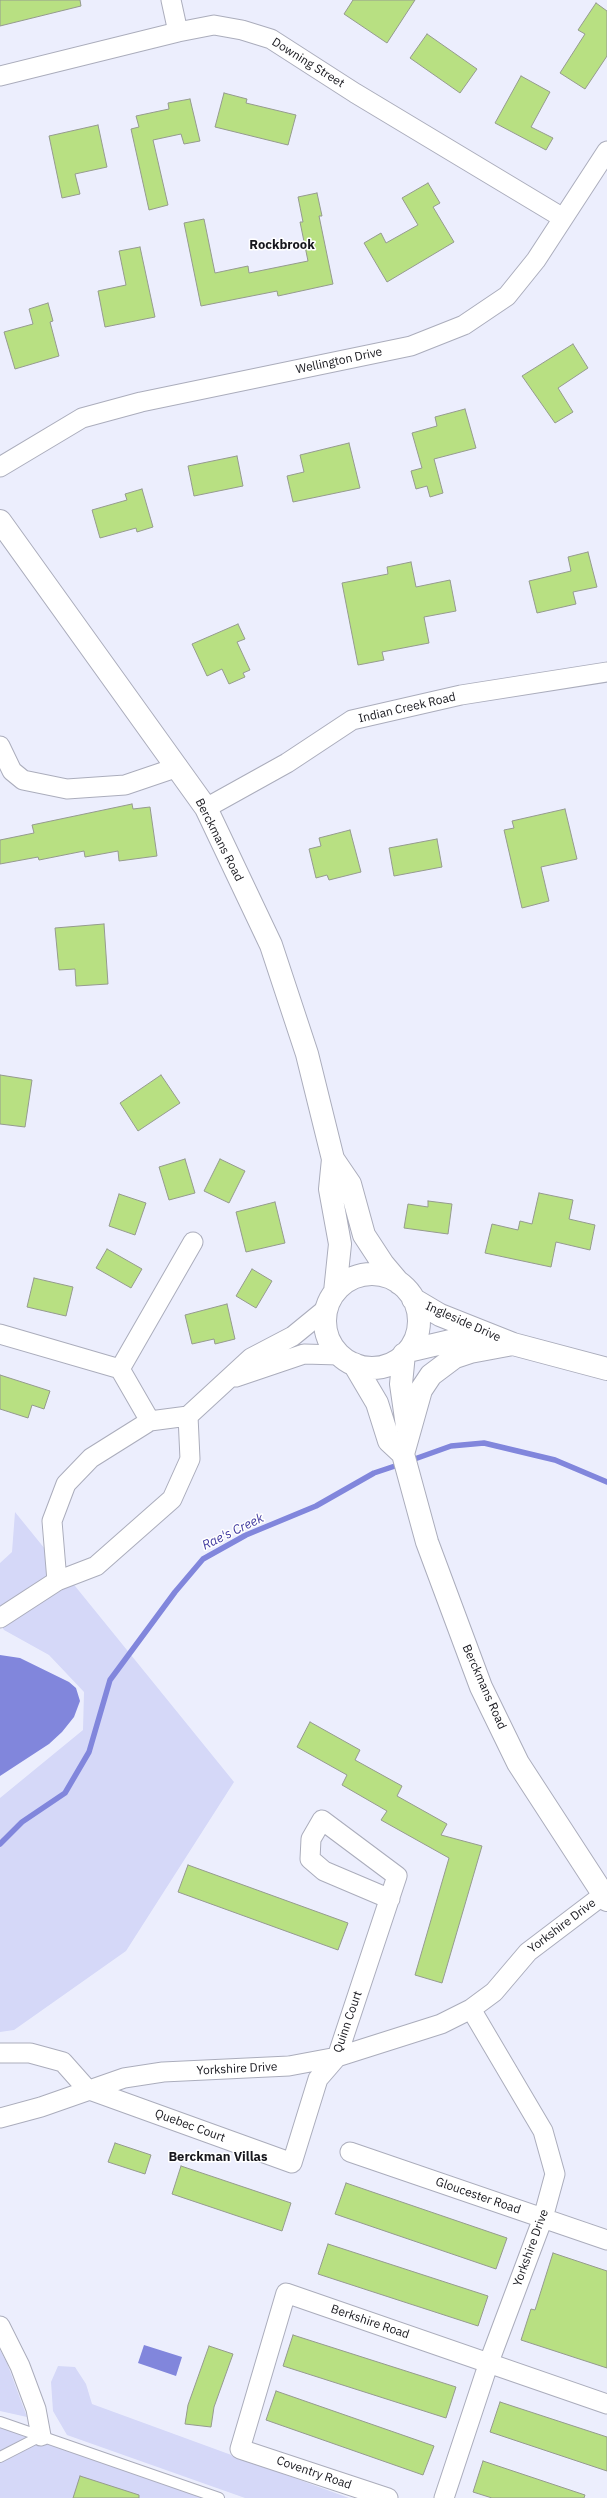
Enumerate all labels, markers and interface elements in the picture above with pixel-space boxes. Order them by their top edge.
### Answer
street label: Downing Street [269,35,347,91]
district label: Rockbrook [249,237,315,253]
street label: Wellington Drive [294,345,384,377]
street label: Indian Creek Road [357,690,457,726]
street label: Berckmans Road [192,796,246,884]
street label: Ingleside Drive [423,1299,503,1345]
water label: Rae's Creek [200,1510,266,1554]
street label: Berckmans Road [459,1642,509,1732]
street label: Yorkshire Drive [525,1896,599,1956]
street label: Quinn Court [331,1989,365,2055]
street label: Yorkshire Drive [196,2060,278,2078]
street label: Quebec Court [153,2107,227,2145]
district label: Berckman Villas [168,2149,268,2165]
street label: Gloucester Road [434,2175,522,2217]
street label: Yorkshire Drive [510,2207,552,2289]
street label: Berkshire Road [329,2302,411,2342]
street label: Coventry Road [275,2453,353,2493]

